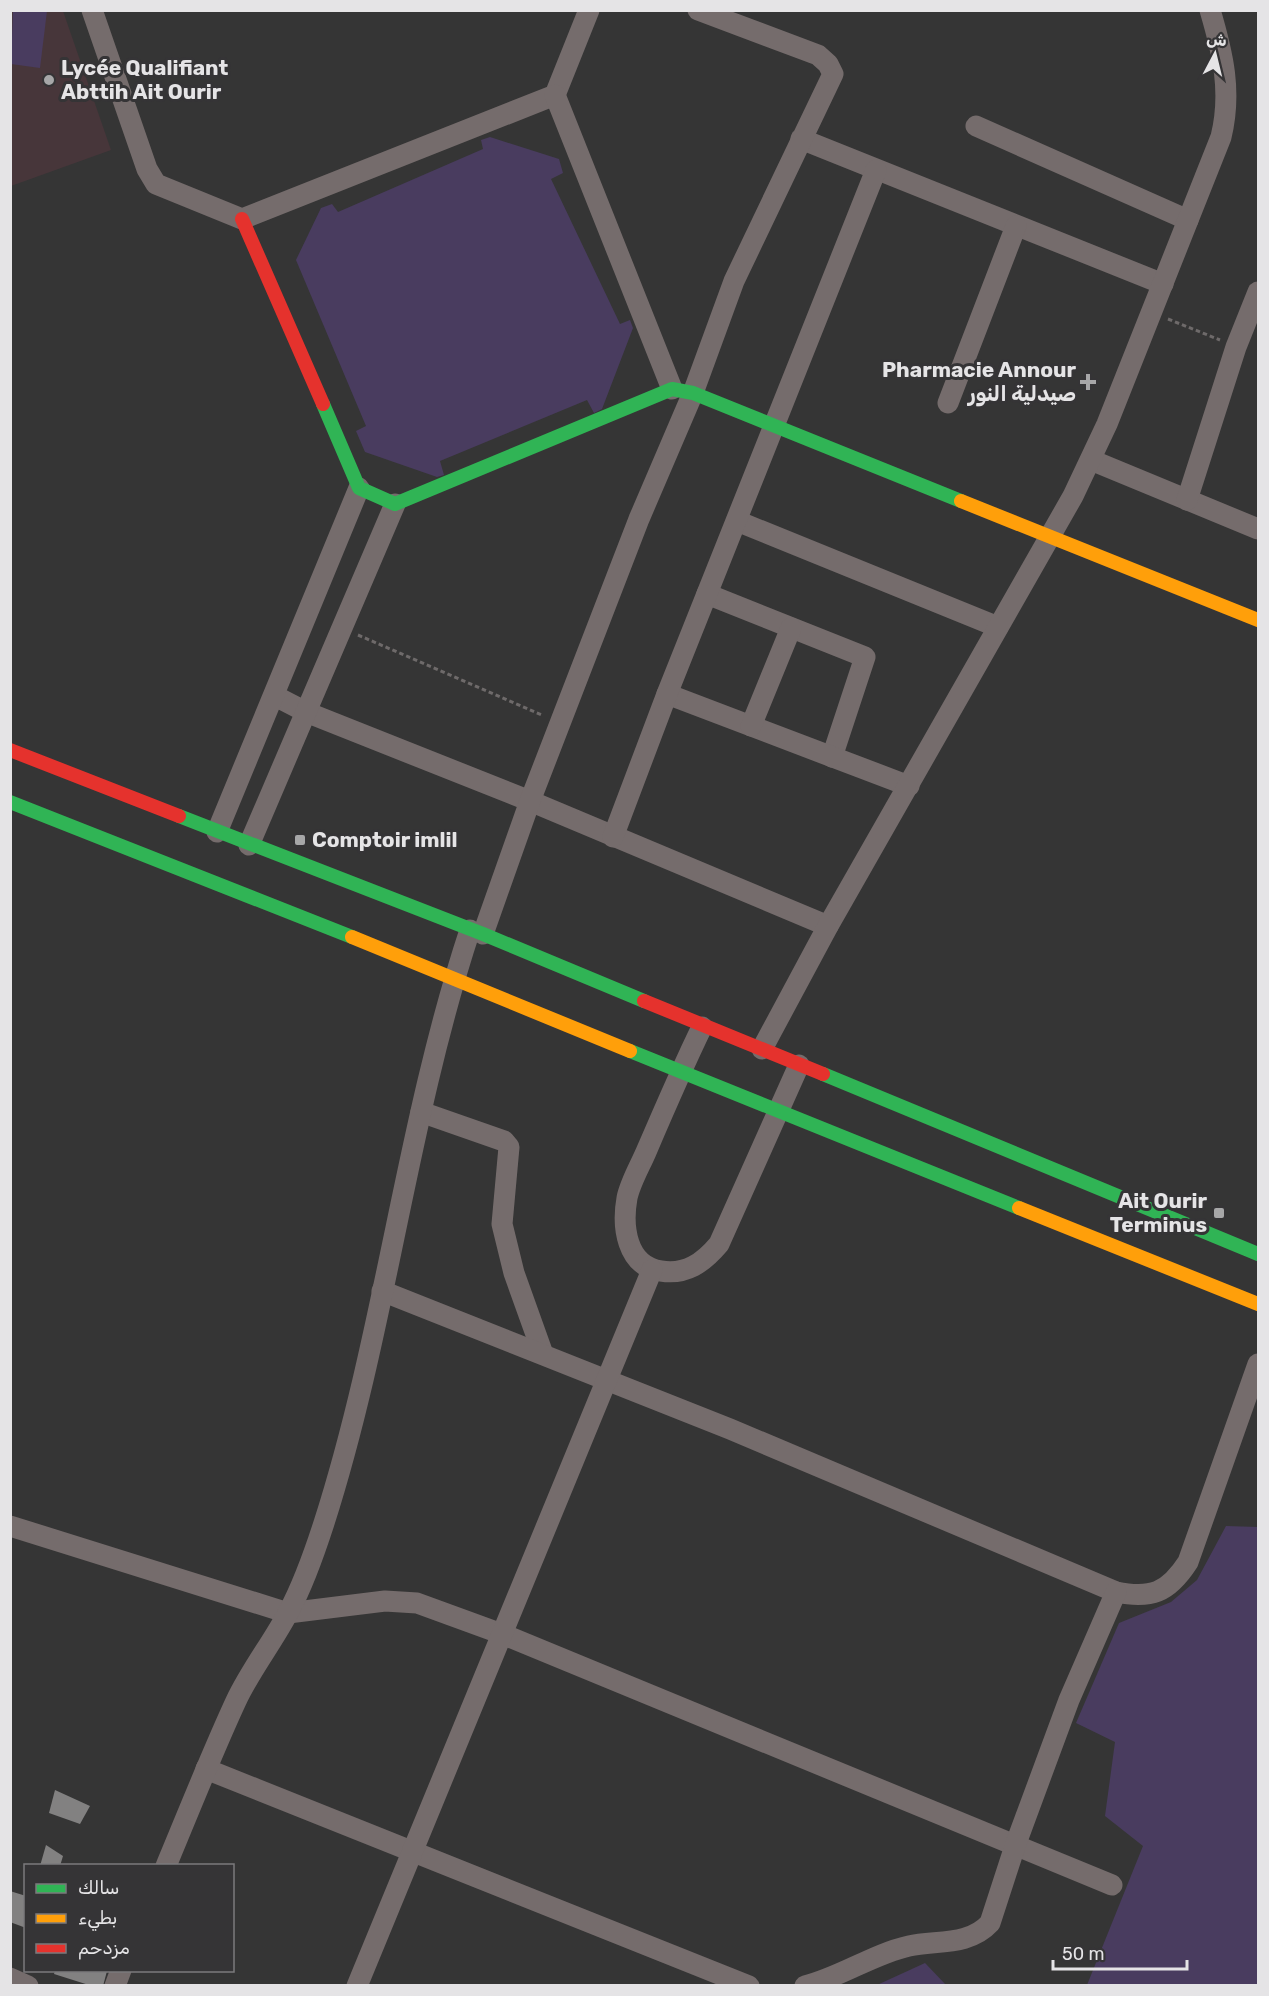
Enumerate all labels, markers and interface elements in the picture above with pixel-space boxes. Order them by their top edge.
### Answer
north arrow [1185,24,1245,84]
text: ش [1206,29,1228,50]
place label: Lycée Qualifiant Abttih Ait Ourir [61,55,228,104]
marker: Lycée Qualifiant Abttih Ait Ourir [42,73,56,87]
place label: Pharmacie Annour صيدلية النور [882,357,1076,407]
marker: Pharmacie Annour صيدلية النور [1081,375,1095,389]
place label: Comptoir imlil [312,827,458,852]
marker: Comptoir imlil [293,833,307,847]
place label: Ait Ourir Terminus [1110,1188,1207,1237]
marker: Ait Ourir Terminus [1212,1206,1226,1220]
legend [24,1864,234,1972]
text: سالك [78,1877,119,1899]
text: بطيء [78,1907,117,1931]
scale bar [1053,1933,1186,1971]
text: مزدحم [78,1937,130,1960]
text: 50 m [1062,1943,1105,1965]

